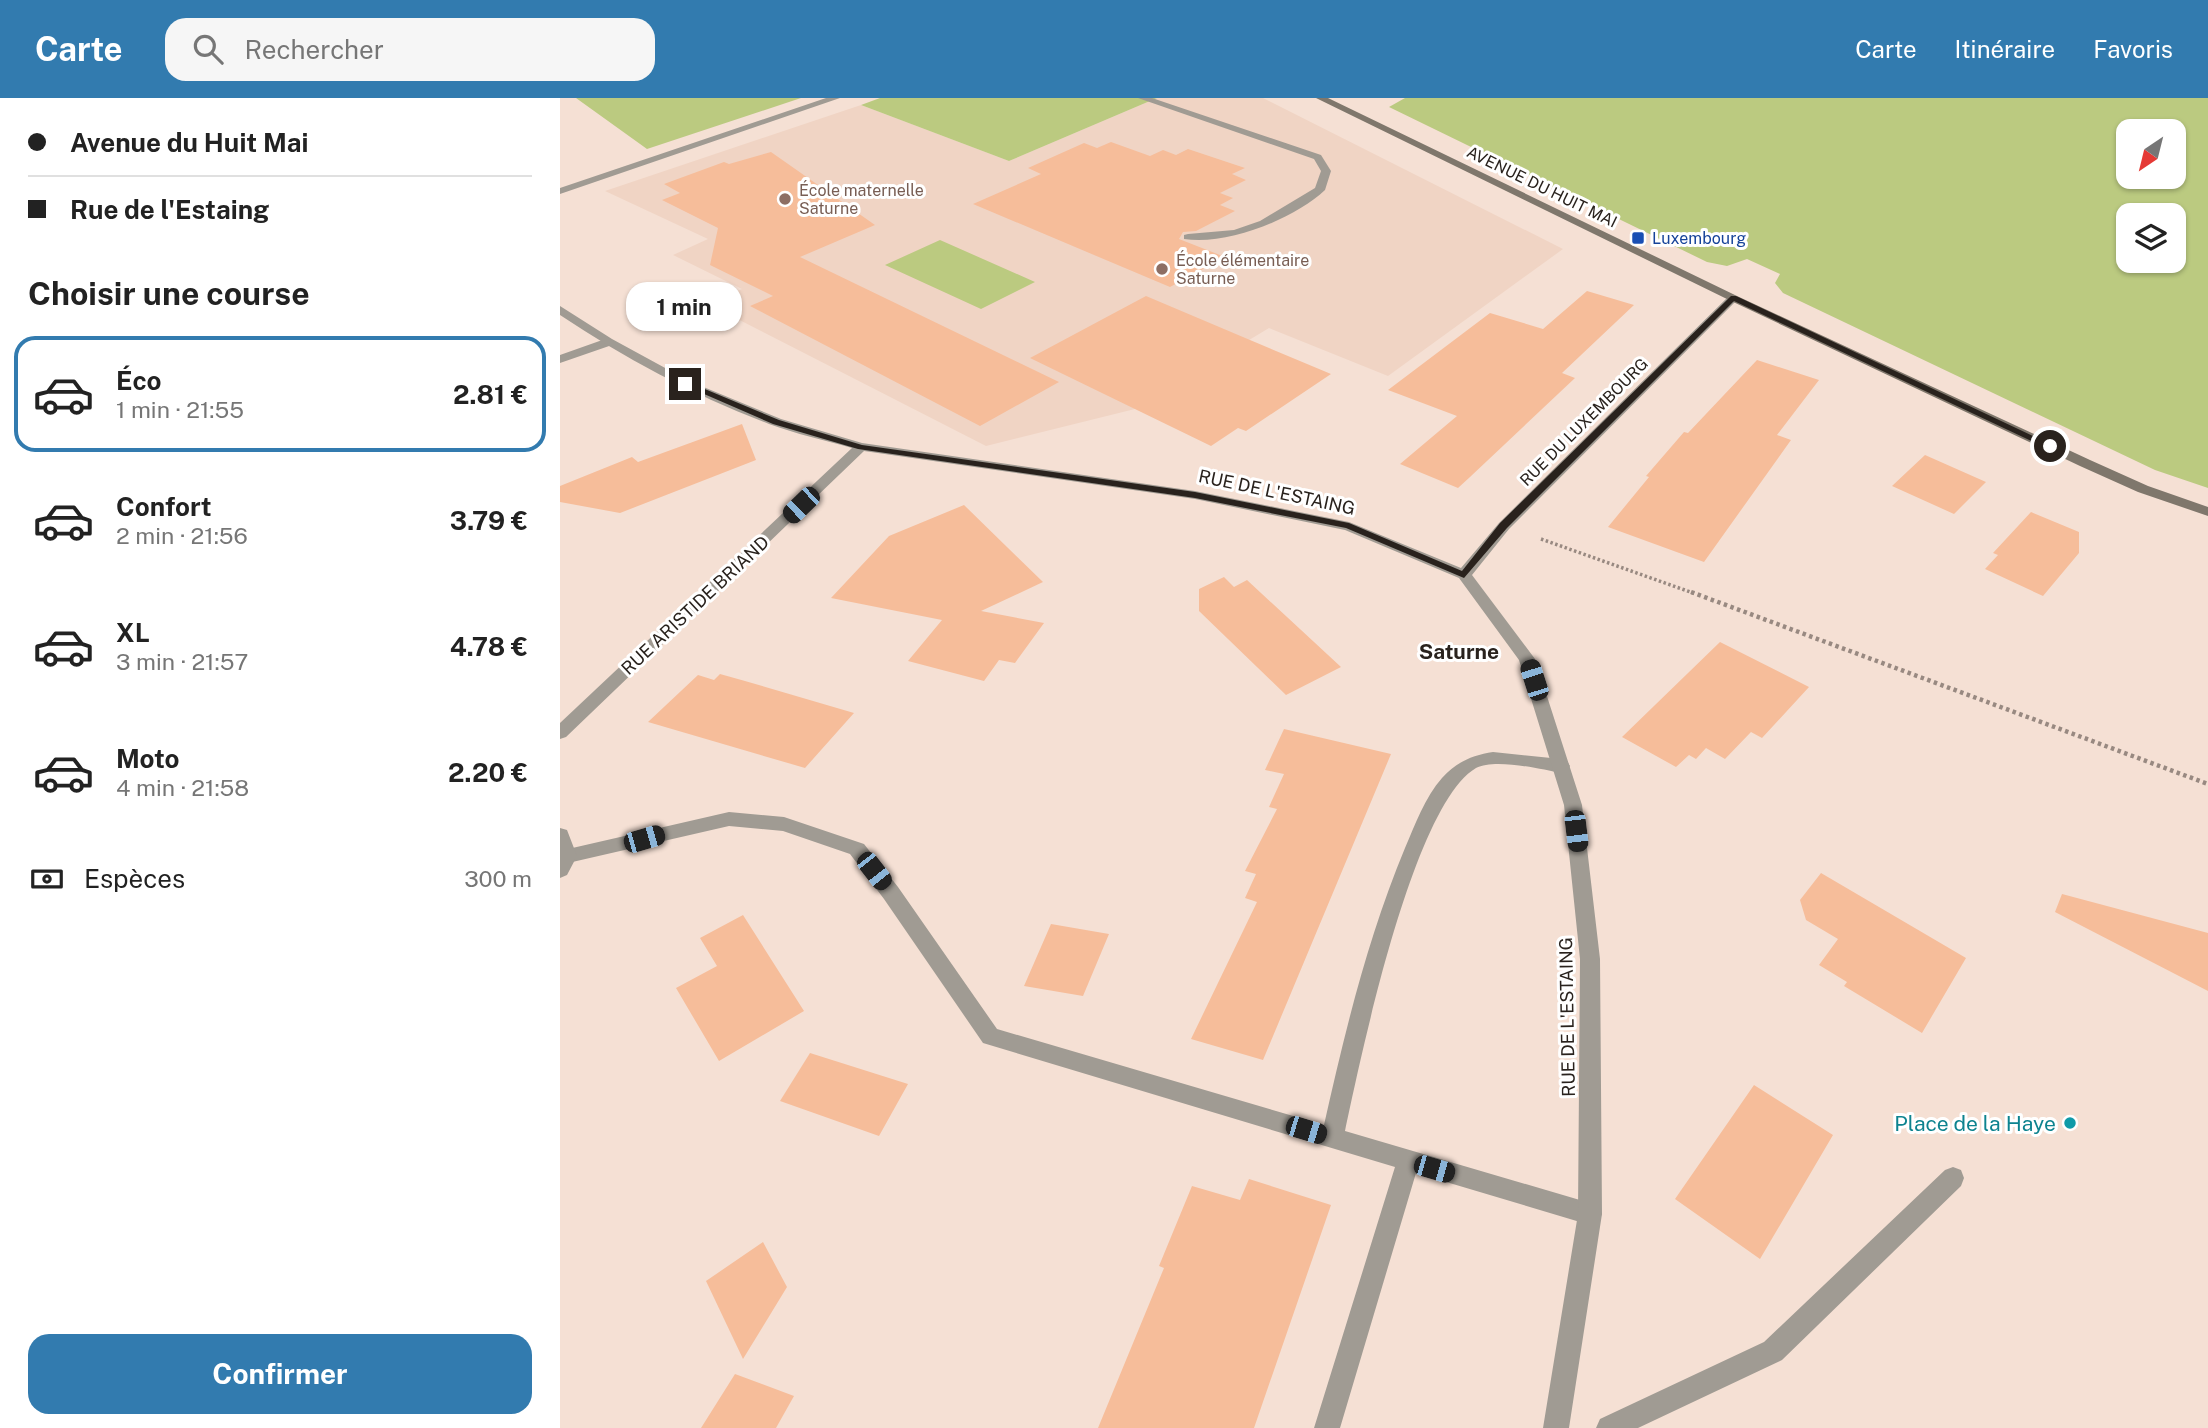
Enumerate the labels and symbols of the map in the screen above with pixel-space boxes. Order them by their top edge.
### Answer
north arrow [2116,119,2186,189]
street label: AVENUE DU HUIT MAI [1464,142,1620,232]
place label: École maternelle Saturne [799,180,924,218]
marker: École maternelle Saturne [777,191,793,207]
place label: Luxembourg [1652,229,1746,248]
marker: Luxembourg [1630,230,1646,246]
place label: École élémentaire Saturne [1176,250,1309,288]
marker: École élémentaire Saturne [1154,261,1170,277]
callout: 1 min [627,282,743,331]
street label: RUE DU LUXEMBOURG [1516,354,1652,490]
route end [669,368,701,400]
route start [2034,430,2066,462]
street label: RUE DE L'ESTAING [1197,465,1357,519]
car [779,483,824,527]
street label: RUE ARISTIDE BRIAND [617,531,773,679]
district label: Saturne [1419,639,1499,664]
car [1518,657,1551,703]
car [1564,809,1589,853]
car [621,823,668,855]
car [853,848,896,894]
street label: RUE DE L'ESTAING [1555,937,1579,1097]
place label: Place de la Haye [1894,1111,2056,1136]
car [1283,1114,1330,1146]
marker: Place de la Haye [2062,1115,2078,1131]
car [1411,1153,1458,1185]

